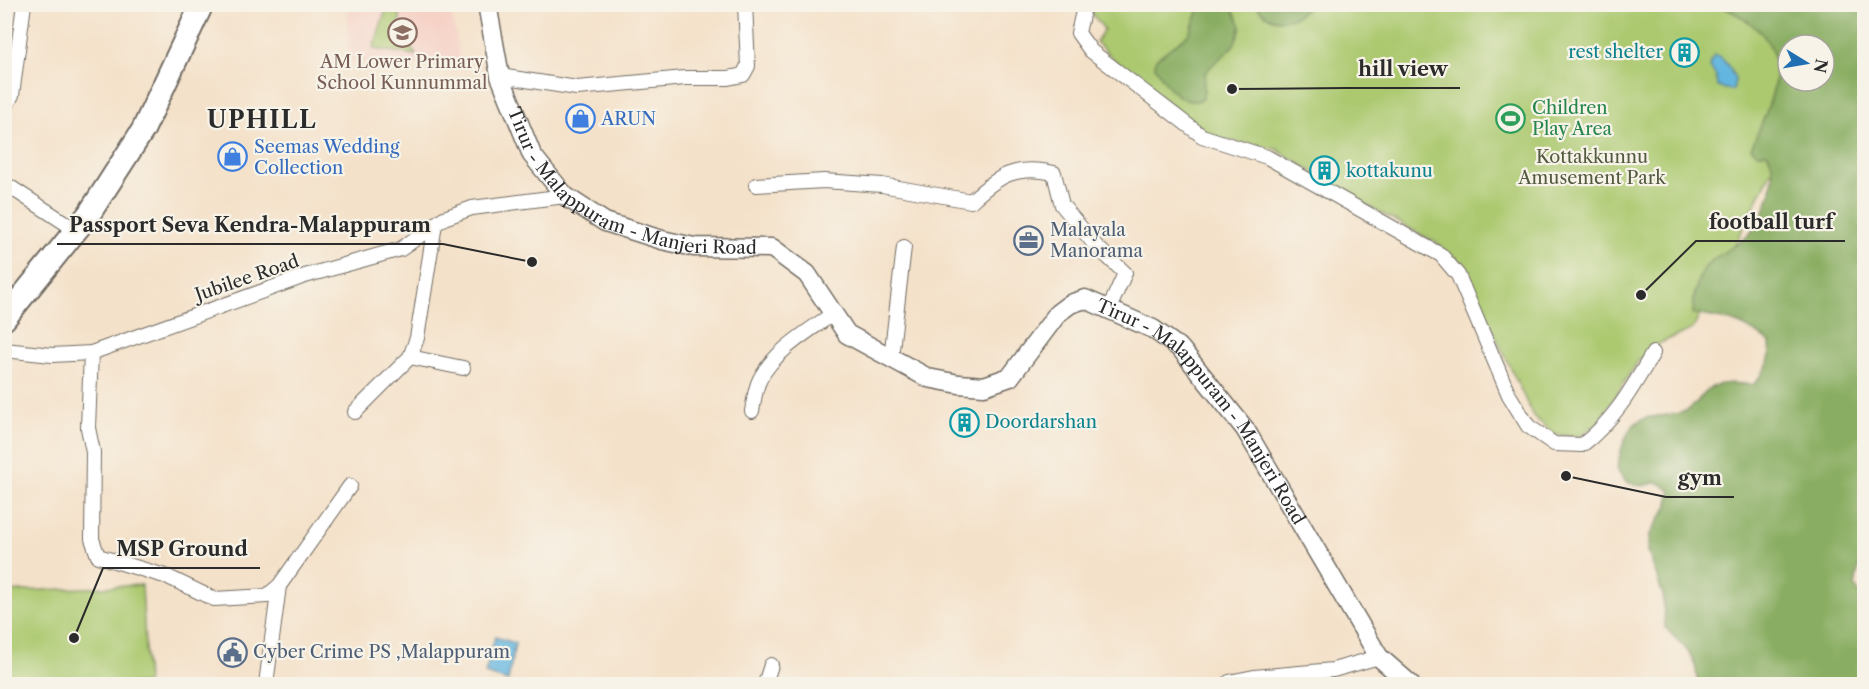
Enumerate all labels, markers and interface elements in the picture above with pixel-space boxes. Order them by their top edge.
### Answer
school or university icon: AM Lower Primary School Kunnummal [386,17,418,49]
north arrow [1776,33,1836,93]
building icon: rest shelter [1668,36,1700,68]
place label: rest shelter [1568,41,1663,63]
callout: hill view [1346,50,1460,88]
place label: AM Lower Primary School Kunnummal [317,51,487,94]
text: hill view [1358,57,1449,81]
text: N [1810,57,1832,75]
place label: Children Play Area [1532,97,1613,140]
sports icon: Children Play Area [1495,102,1527,134]
shop icon: ARUN [564,103,596,135]
street label: Tirur - Malappuram - Manjeri Road [503,104,757,259]
district label: UPHILL [207,105,317,134]
place label: ARUN [600,108,656,130]
place label: Seemas Wedding Collection [254,136,400,179]
shop icon: Seemas Wedding Collection [217,141,249,173]
park label: Kottakkunnu Amusement Park [1517,146,1667,189]
building icon: kottakunu [1309,155,1341,187]
place label: kottakunu [1346,160,1433,182]
callout: football turf [1696,203,1845,241]
callout: Passport Seva Kendra-Malappuram [57,206,443,244]
text: football turf [1709,210,1836,234]
text: Passport Seva Kendra-Malappuram [69,213,431,237]
place label: Malayala Manorama [1050,219,1144,262]
office icon: Malayala Manorama [1013,224,1045,256]
street label: Jubilee Road [189,250,302,307]
street label: Tirur - Malappuram - Manjeri Road [1093,294,1310,528]
building icon: Doordarshan [948,406,980,438]
place label: Doordarshan [985,411,1097,433]
callout: gym [1666,459,1734,497]
text: gym [1677,466,1722,490]
callout: MSP Ground [103,530,260,568]
text: MSP Ground [116,537,249,561]
public building icon: Cyber Crime PS ,Malappuram [216,636,248,668]
place label: Cyber Crime PS ,Malappuram [253,641,510,663]

